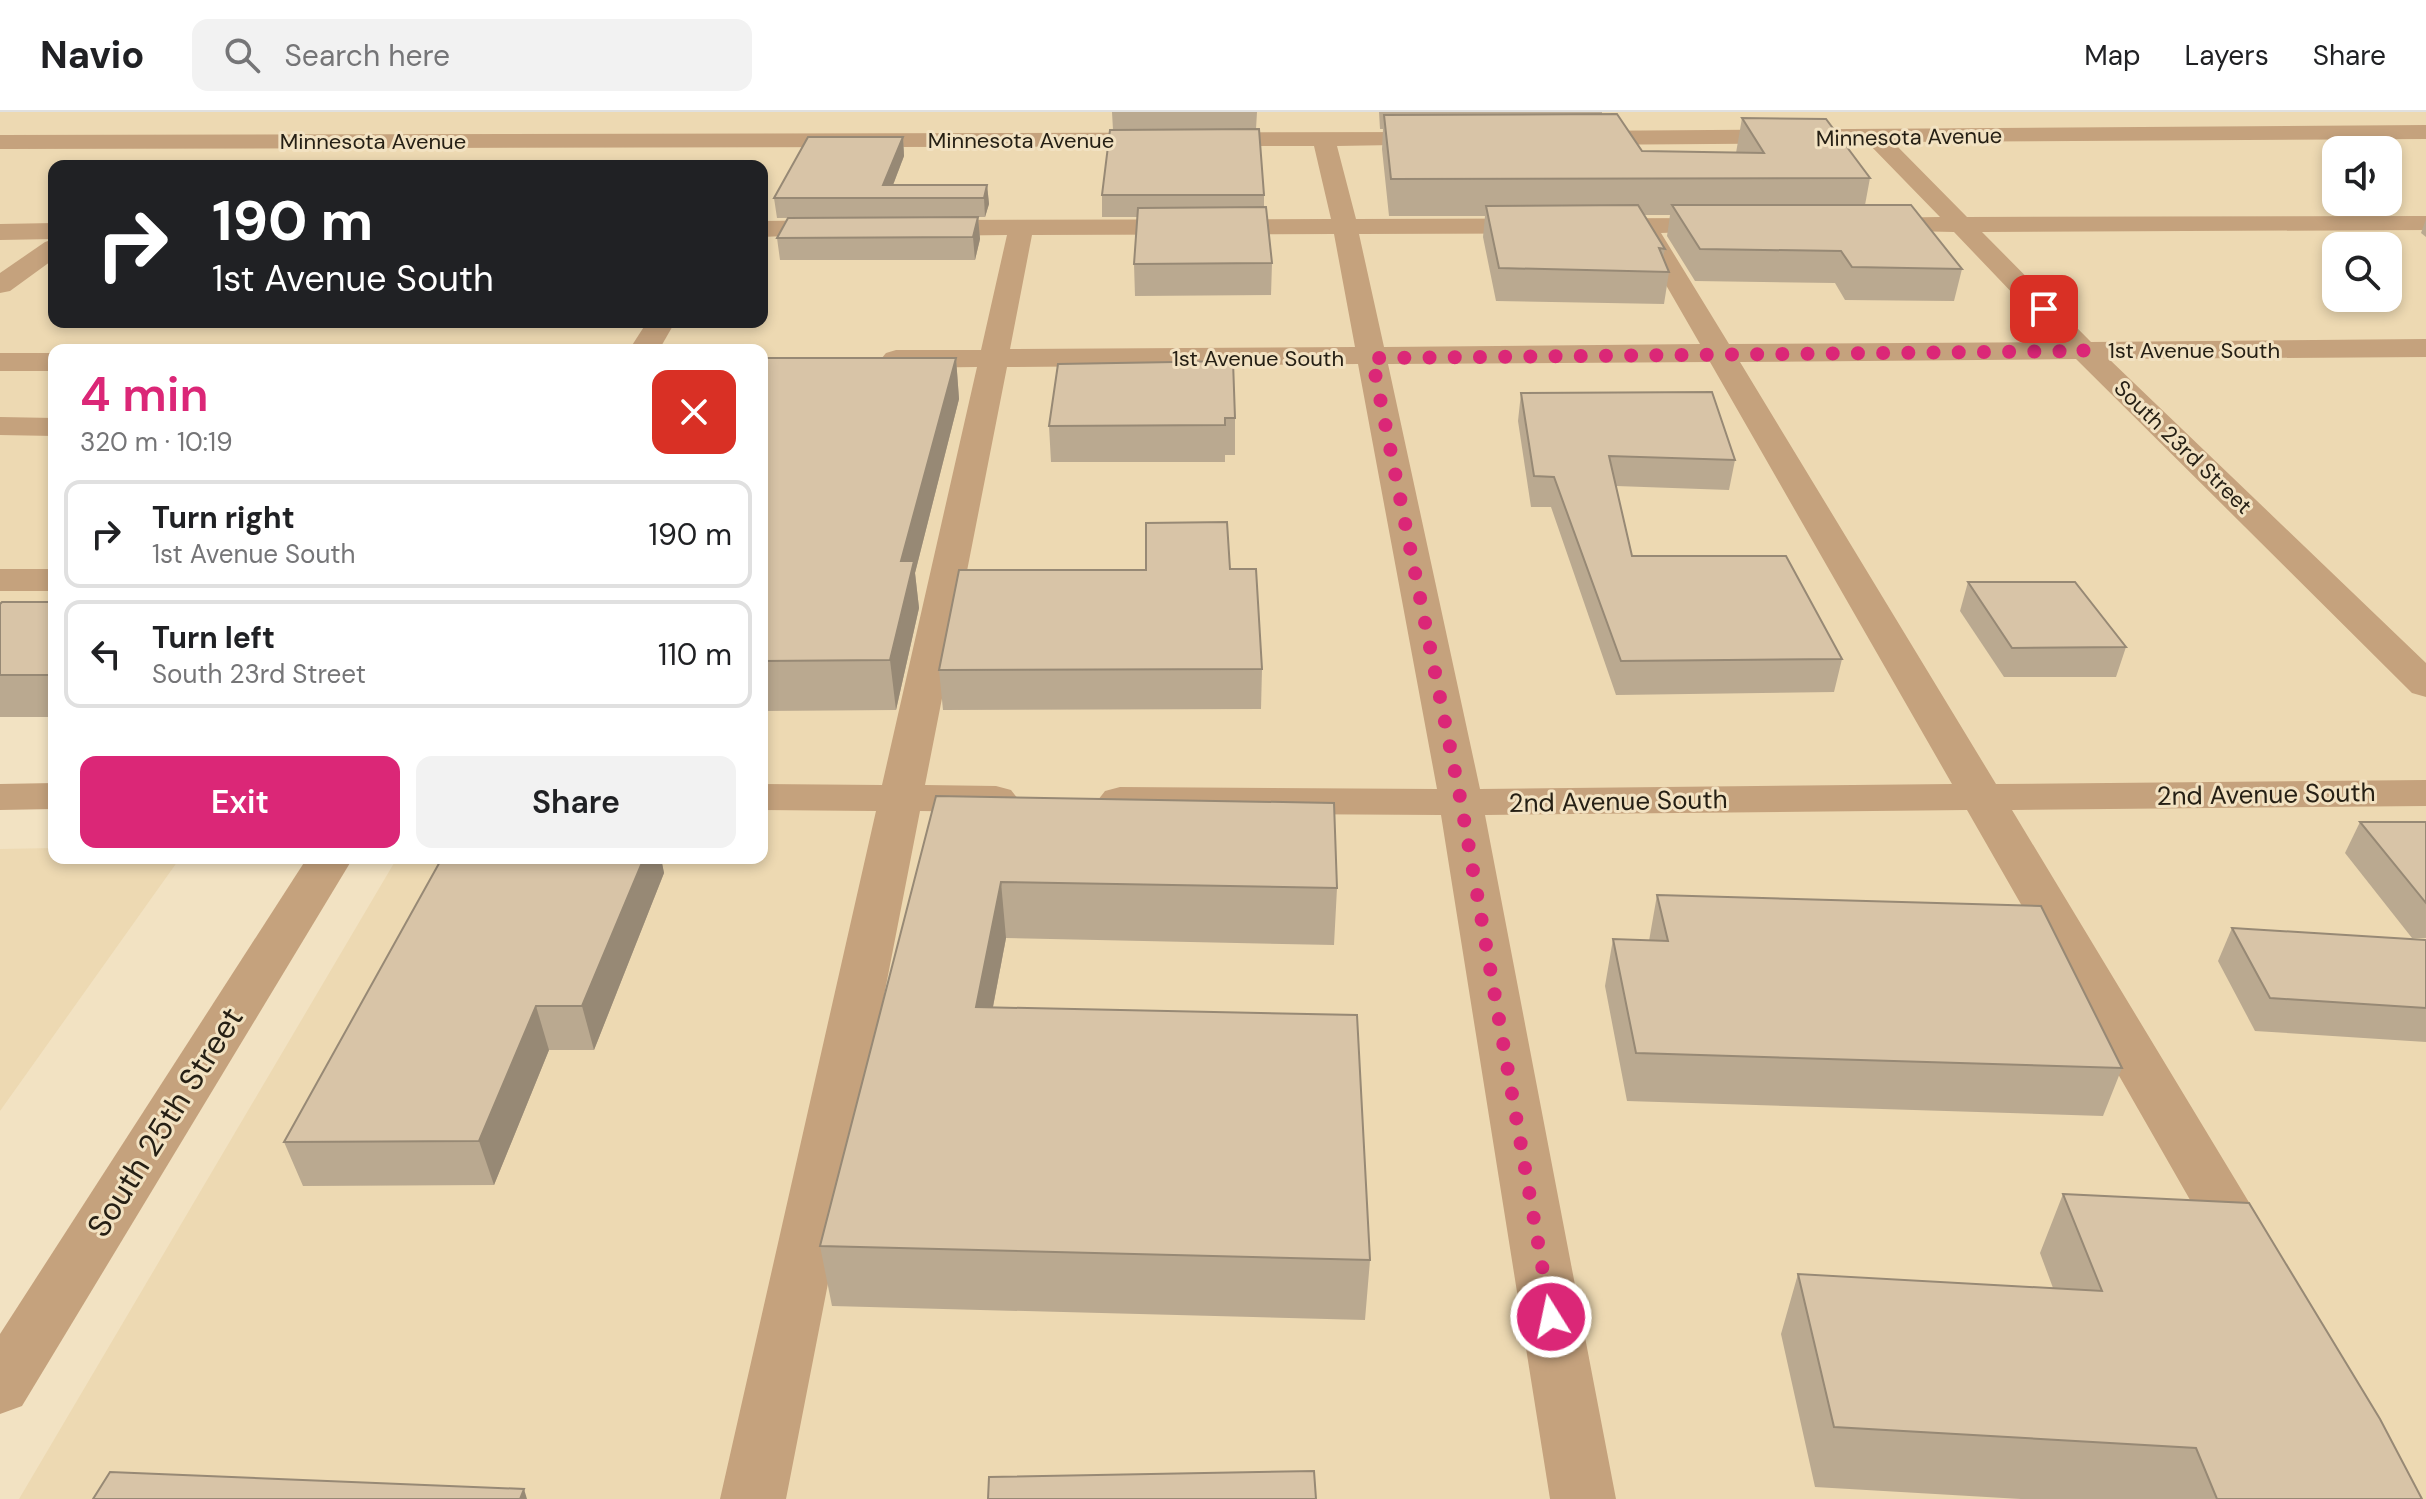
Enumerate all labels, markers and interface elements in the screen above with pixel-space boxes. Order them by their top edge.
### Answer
search box [192,19,752,91]
text: Navio [40,30,144,80]
icon: search [220,33,264,77]
text: Search here [284,36,450,75]
text: Map [2084,37,2141,74]
text: Layers [2185,37,2269,74]
text: Share [2313,37,2386,74]
street label: Minnesota Avenue [1816,121,2002,153]
street label: Minnesota Avenue [928,126,1114,155]
street label: Minnesota Avenue [280,127,466,156]
map controls [2322,136,2402,312]
button: sound [2322,136,2402,216]
text: 190 m [212,184,373,257]
icon: right [80,192,184,296]
button: search [2322,232,2402,312]
text: 1st Avenue South [212,255,494,302]
pin [2010,275,2078,343]
icon: arrive [2022,287,2066,331]
street label: 1st Avenue South [2108,336,2280,365]
street label: 1st Avenue South [1172,344,1344,373]
text: 4 min [80,363,208,426]
button: close [652,370,736,454]
street label: South 23rd Street [2108,374,2258,520]
text: 320 m · 10:19 [80,425,233,459]
text: Turn right [152,498,295,537]
icon: right [84,512,128,556]
text: 190 m [649,515,732,554]
text: 1st Avenue South [152,537,356,571]
text: Turn left [152,618,275,657]
icon: left [84,632,128,676]
text: 110 m [658,635,732,674]
text: South 23rd Street [152,657,366,691]
button: Exit [80,756,400,848]
button: Share [416,756,736,848]
street label: 2nd Avenue South [2156,775,2376,813]
street label: 2nd Avenue South [1508,782,1728,820]
street label: South 25th Street [77,999,253,1245]
position arrow [1509,1275,1593,1359]

